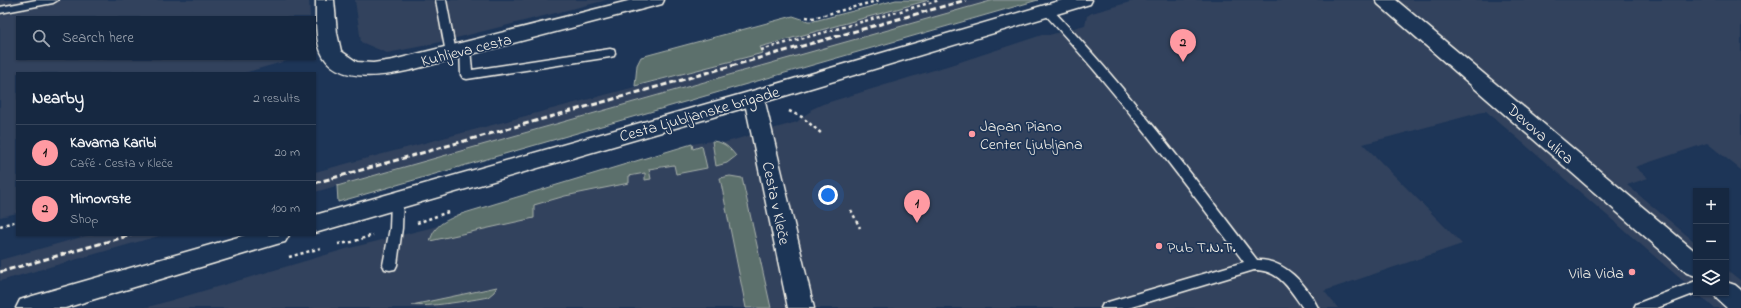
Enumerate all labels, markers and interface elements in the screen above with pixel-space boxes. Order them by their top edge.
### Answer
search box [16,16,316,60]
icon: search [30,27,52,49]
text: Search here [62,27,134,49]
street label: Kuhljeva cesta [419,28,514,74]
pin: 2 [1170,29,1196,62]
street label: Cesta Ljubljanske brigade [617,80,783,149]
text: Nearby [32,86,84,111]
text: 2 results [253,89,300,108]
street label: Devova ulica [1500,98,1579,171]
place label: Japan Piano Center Ljubljana [980,115,1083,157]
marker: Japan Piano Center Ljubljana [967,129,977,139]
text: Kavarna Karibi [70,132,157,154]
text: 1 [43,143,47,162]
text: 20 m [275,143,300,162]
text: Café · Cesta v Kleče [70,154,173,173]
street label: Cesta v Kleče [755,160,796,248]
your location [818,185,838,205]
text: Mimovrste [70,188,131,210]
map controls [1693,188,1729,296]
button: + [1693,188,1729,224]
pin: 1 [904,190,930,223]
text: 2 [42,199,48,218]
text: 100 m [271,199,300,218]
text: Shop [70,210,98,229]
button: − [1693,224,1729,260]
place label: Pub T.N.T. [1167,236,1236,260]
marker: Pub T.N.T. [1154,241,1164,251]
button: layers [1693,260,1729,296]
place label: Vila Vida [1568,262,1624,286]
marker: Vila Vida [1627,267,1637,277]

